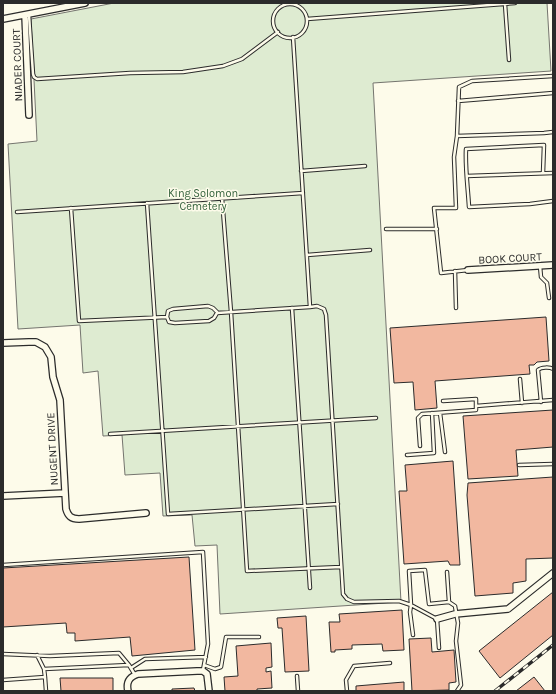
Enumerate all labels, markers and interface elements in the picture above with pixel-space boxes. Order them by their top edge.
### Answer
street label: NIADER COURT [10,28,25,102]
park label: King Solomon Cemetery [168,187,238,213]
street label: BOOK COURT [478,250,543,267]
street label: NUGENT DRIVE [44,412,61,486]

